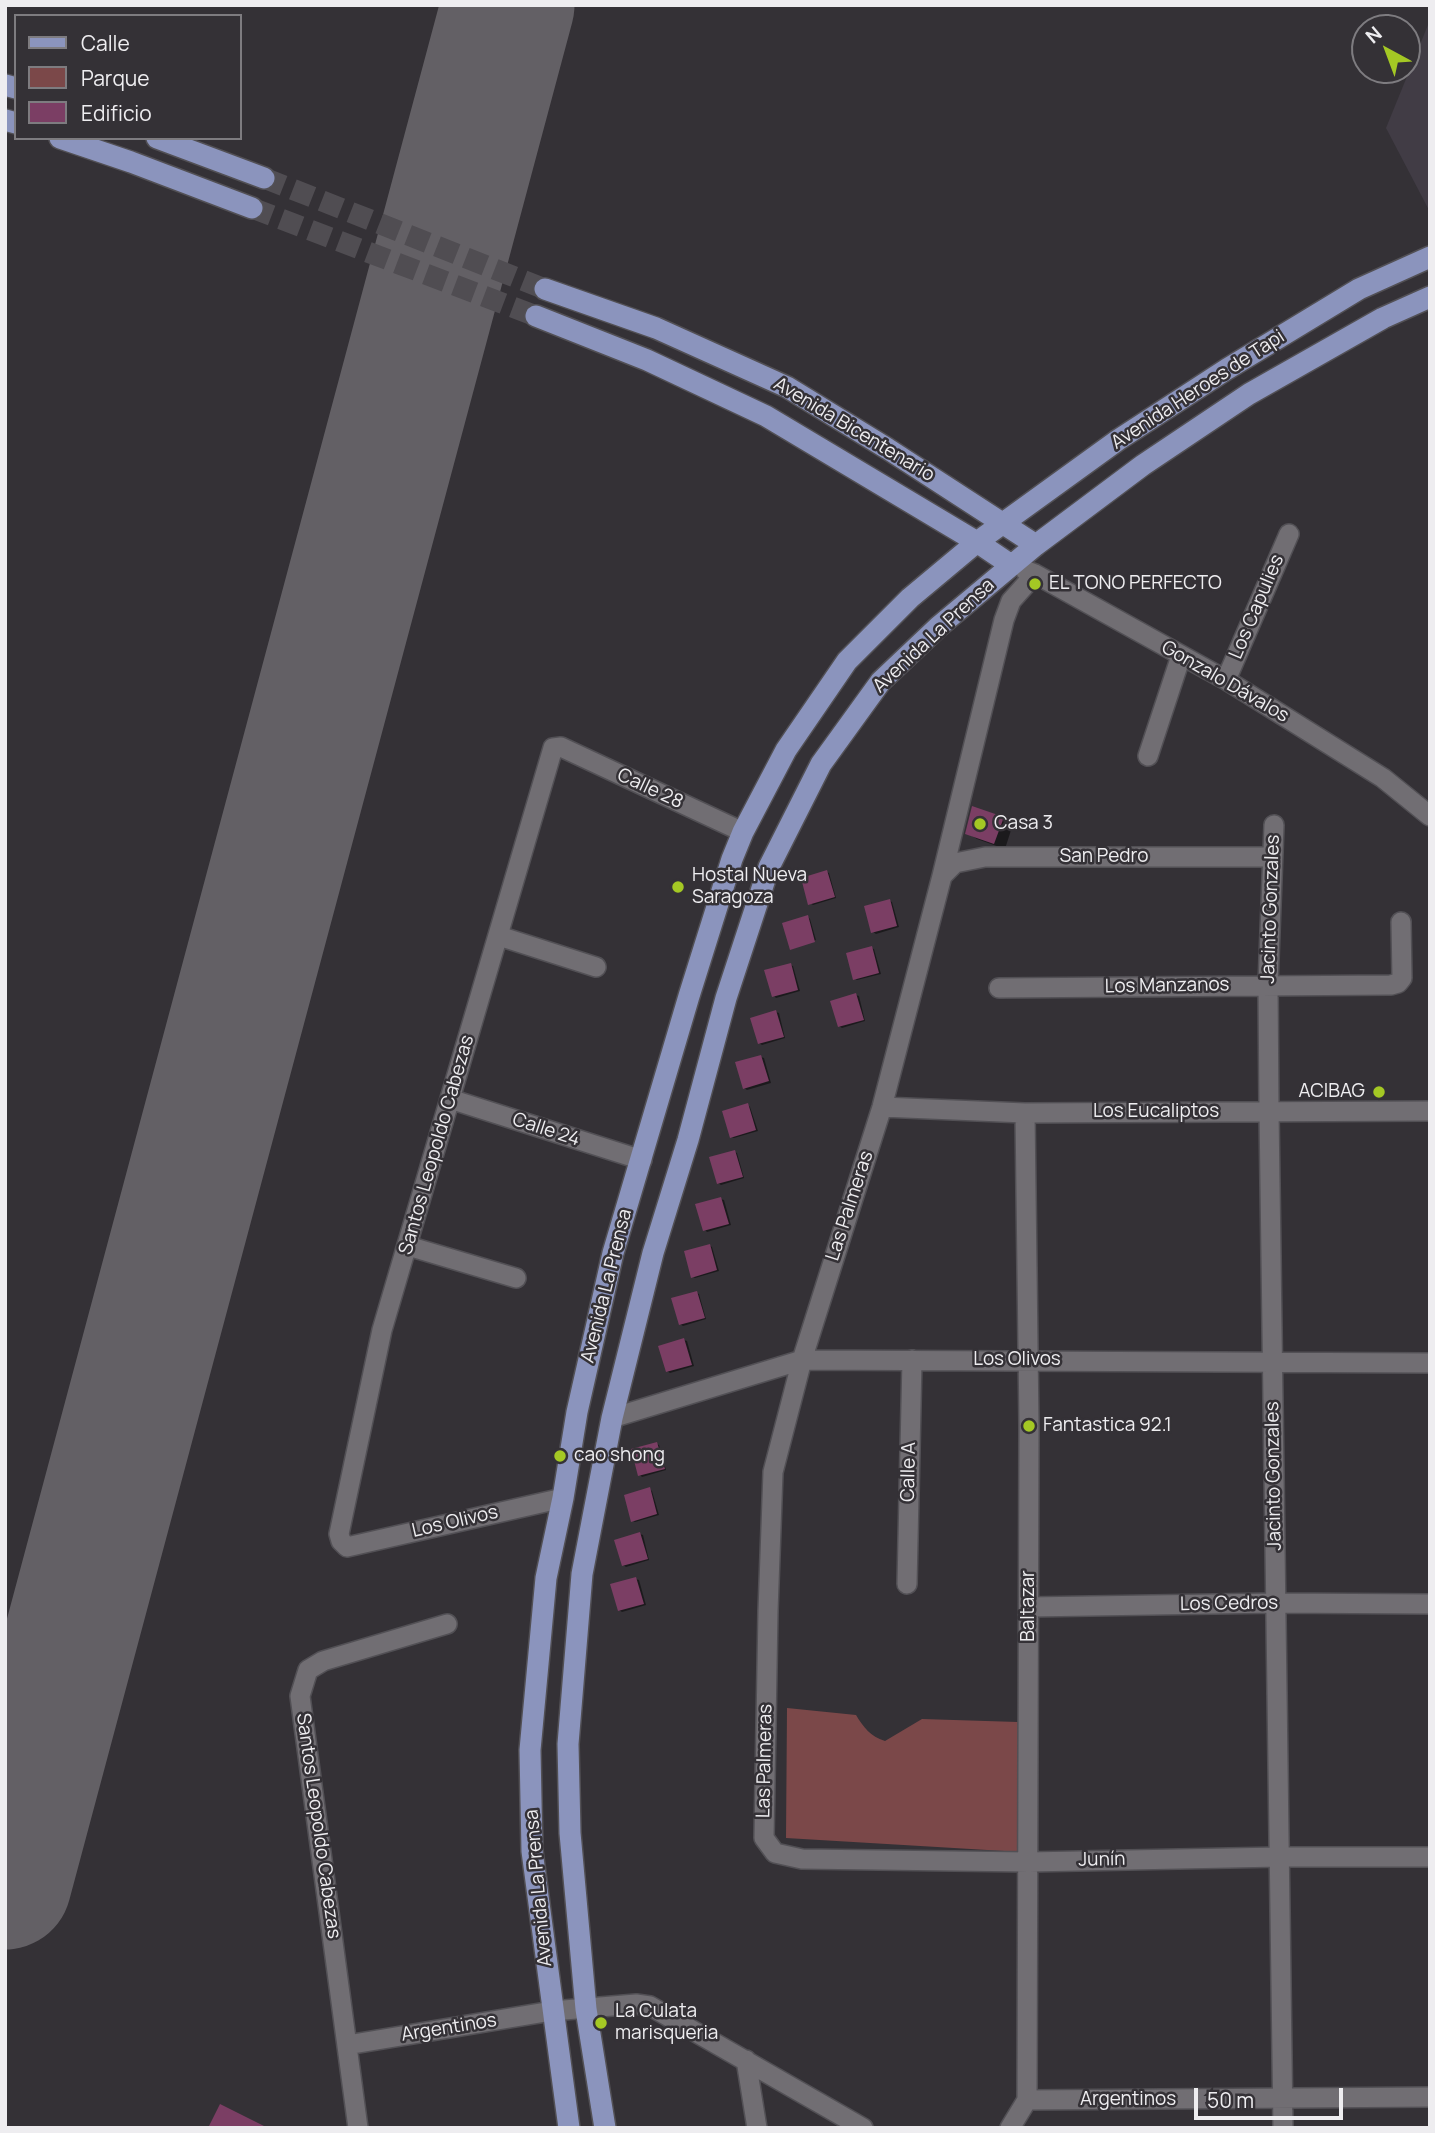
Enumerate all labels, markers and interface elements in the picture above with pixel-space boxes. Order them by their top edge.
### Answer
legend [14,14,242,140]
north arrow [1351,14,1421,84]
text: N [1360,20,1387,49]
text: Calle [81,29,130,57]
text: Parque [81,64,150,92]
text: Edificio [81,99,152,127]
street label: Avenida Heroes de Tapi [1107,325,1289,455]
street label: Avenida Bicentenario [769,373,939,487]
street label: Los Capulies [1225,551,1289,663]
place label: EL TONO PERFECTO [1049,573,1222,595]
street label: Avenida La Prensa [869,574,999,698]
marker: EL TONO PERFECTO [1027,576,1043,592]
street label: Gonzalo Dávalos [1157,636,1293,728]
street label: Calle 28 [614,764,686,814]
place label: Casa 3 [994,813,1053,835]
marker: Casa 3 [972,816,988,832]
street label: Jacinto Gonzales [1257,834,1285,984]
street label: San Pedro [1059,846,1149,868]
place label: Hostal Nueva Saragoza [692,865,807,909]
marker: Hostal Nueva Saragoza [670,879,686,895]
street label: Los Manzanos [1104,974,1230,998]
street label: Santos Leopoldo Cabezas [395,1033,479,1257]
place label: ACIBAG [1299,1081,1365,1103]
marker: ACIBAG [1371,1084,1387,1100]
street label: Los Eucaliptos [1093,1101,1219,1123]
street label: Calle 24 [509,1108,583,1152]
street label: Las Palmeras [822,1148,878,1264]
street label: Avenida La Prensa [577,1207,637,1365]
street label: Los Olivos [973,1349,1061,1371]
street label: Jacinto Gonzales [1261,1401,1287,1551]
place label: Fantastica 92.1 [1043,1415,1172,1437]
marker: Fantastica 92.1 [1021,1418,1037,1434]
street label: Calle A [897,1442,921,1502]
place label: cao shong [574,1445,665,1467]
marker: cao shong [552,1448,568,1464]
street label: Los Olivos [410,1501,500,1543]
street label: Baltazar [1018,1570,1040,1642]
street label: Los Cedros [1180,1592,1278,1616]
street label: Las Palmeras [753,1704,777,1818]
street label: Santos Leopoldo Cabezas [291,1712,345,1940]
street label: Avenida La Prensa [521,1809,557,1967]
street label: Junín [1078,1848,1126,1872]
place label: La Culata marisqueria [615,2001,718,2045]
street label: Argentinos [400,2009,498,2047]
marker: La Culata marisqueria [593,2015,609,2031]
scale bar [1197,2074,1346,2118]
text: 50 m [1207,2086,1254,2114]
street label: Argentinos [1080,2089,1176,2111]

